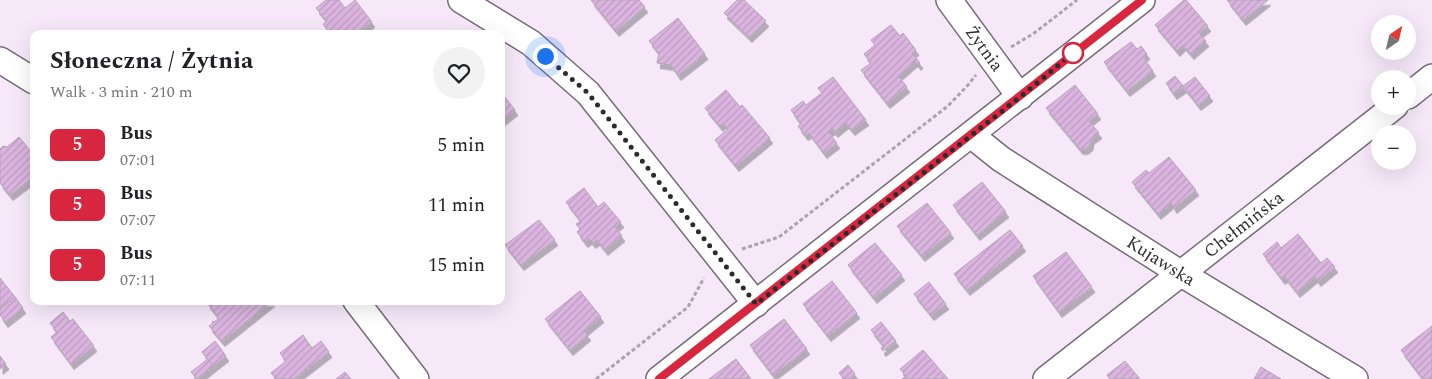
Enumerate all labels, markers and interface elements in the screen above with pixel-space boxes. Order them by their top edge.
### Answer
north arrow [1371,15,1416,60]
map controls [1371,15,1416,170]
street label: Żytnia [958,20,1011,77]
unlabelled marker [1062,42,1084,64]
text: Słoneczna / Żytnia [50,43,253,79]
your location [533,44,558,69]
button: heart [433,47,485,99]
button: + [1371,70,1416,115]
text: Walk · 3 min · 210 m [50,80,193,104]
text: Bus [120,119,153,148]
button: − [1371,125,1416,170]
text: 5 [72,131,83,158]
text: 5 min [437,131,485,160]
text: 07:01 [120,148,156,172]
text: Bus [120,179,153,208]
street label: Chełmińska [1198,184,1290,264]
text: 5 [72,191,83,218]
text: 11 min [428,191,485,220]
text: 07:07 [120,208,156,232]
street label: Kujawska [1121,229,1201,293]
text: Bus [120,239,153,268]
text: 5 [72,251,83,278]
text: 15 min [428,251,485,280]
text: 07:11 [120,268,156,292]

